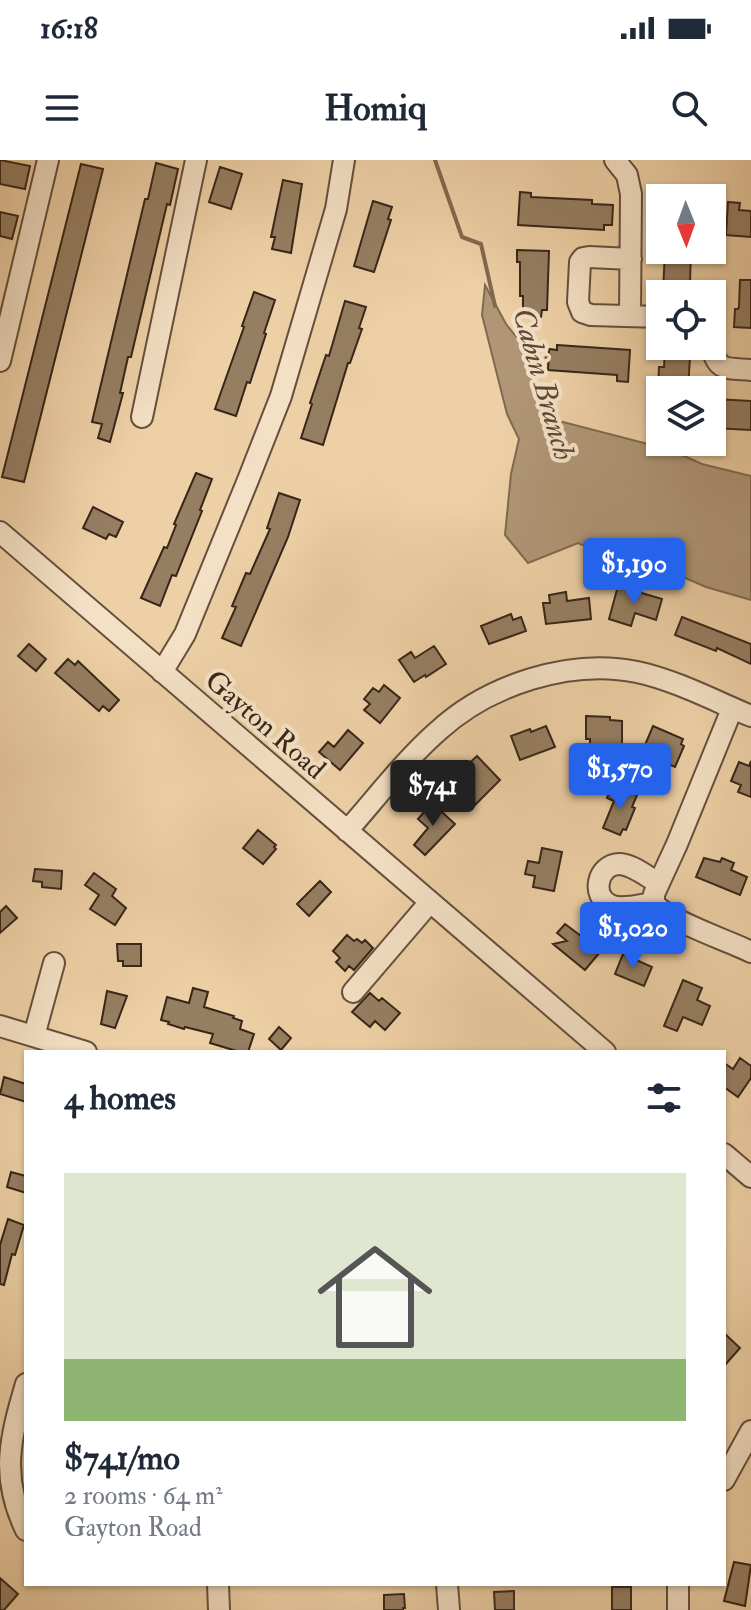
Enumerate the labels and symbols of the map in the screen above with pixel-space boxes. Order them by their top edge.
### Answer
north arrow [646,184,726,264]
water label: Cabin Branch [504,304,583,464]
pin: $1,190 [569,538,699,606]
street label: Gayton Road [198,663,333,787]
pin: $1,570 [555,743,685,811]
pin: $741 [386,760,480,828]
pin: $1,020 [568,902,698,970]

